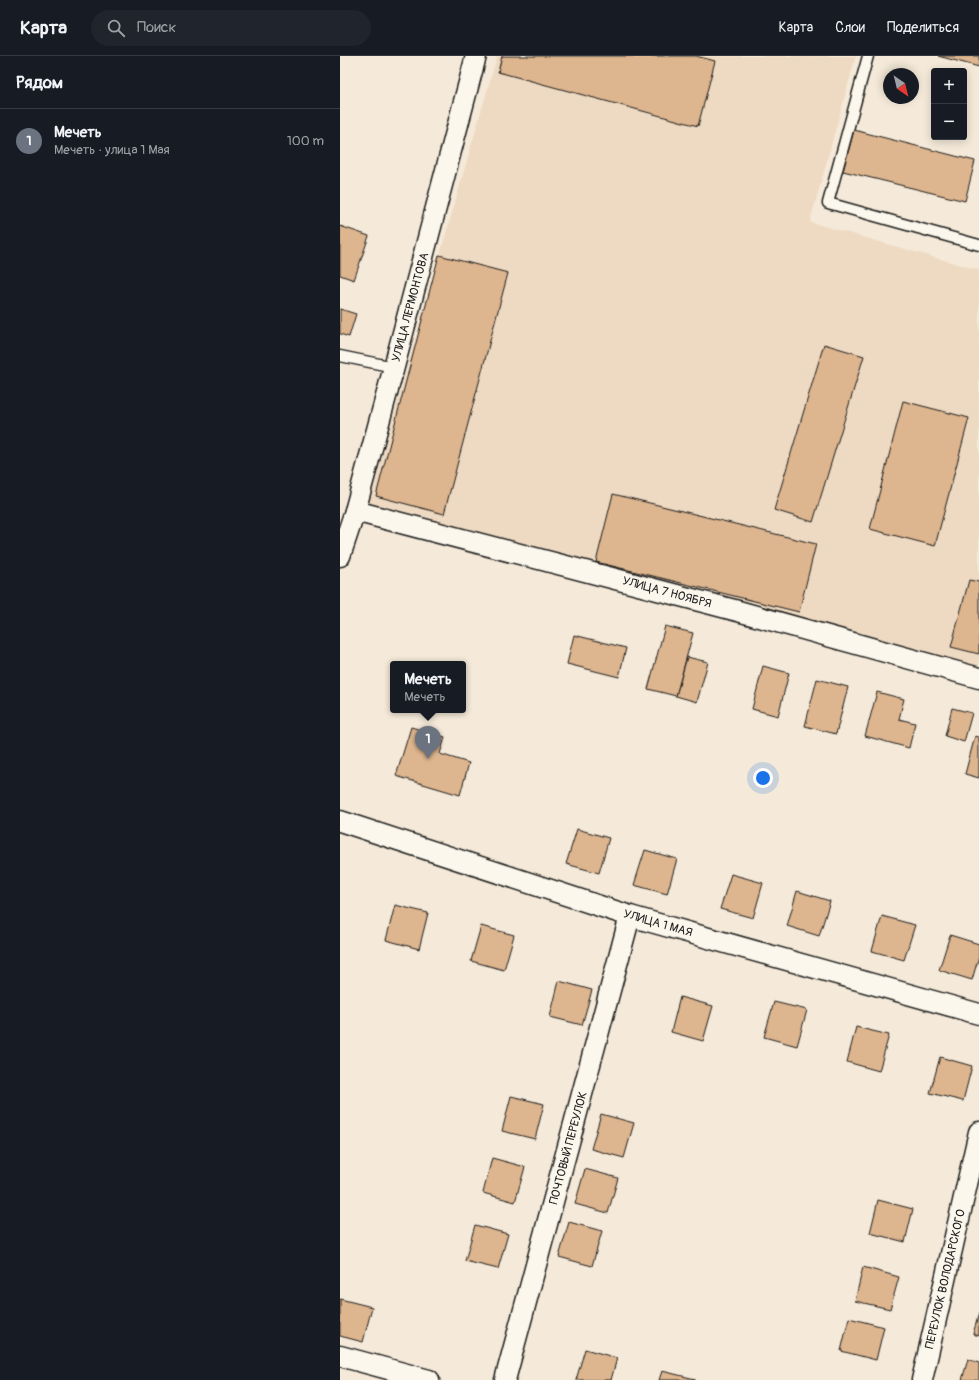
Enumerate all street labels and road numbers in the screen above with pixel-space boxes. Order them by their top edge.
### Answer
street label: УЛИЦА ЛЕРМОНТОВА [389,251,432,363]
street label: УЛИЦА 7 НОЯБРЯ [621,573,713,612]
street label: УЛИЦА 1 МАЯ [622,906,694,941]
street label: ПОЧТОВЫЙ ПЕРЕУЛОК [546,1090,591,1206]
street label: ПЕРЕУЛОК ВОЛОДАРСКОГО [922,1208,969,1350]

